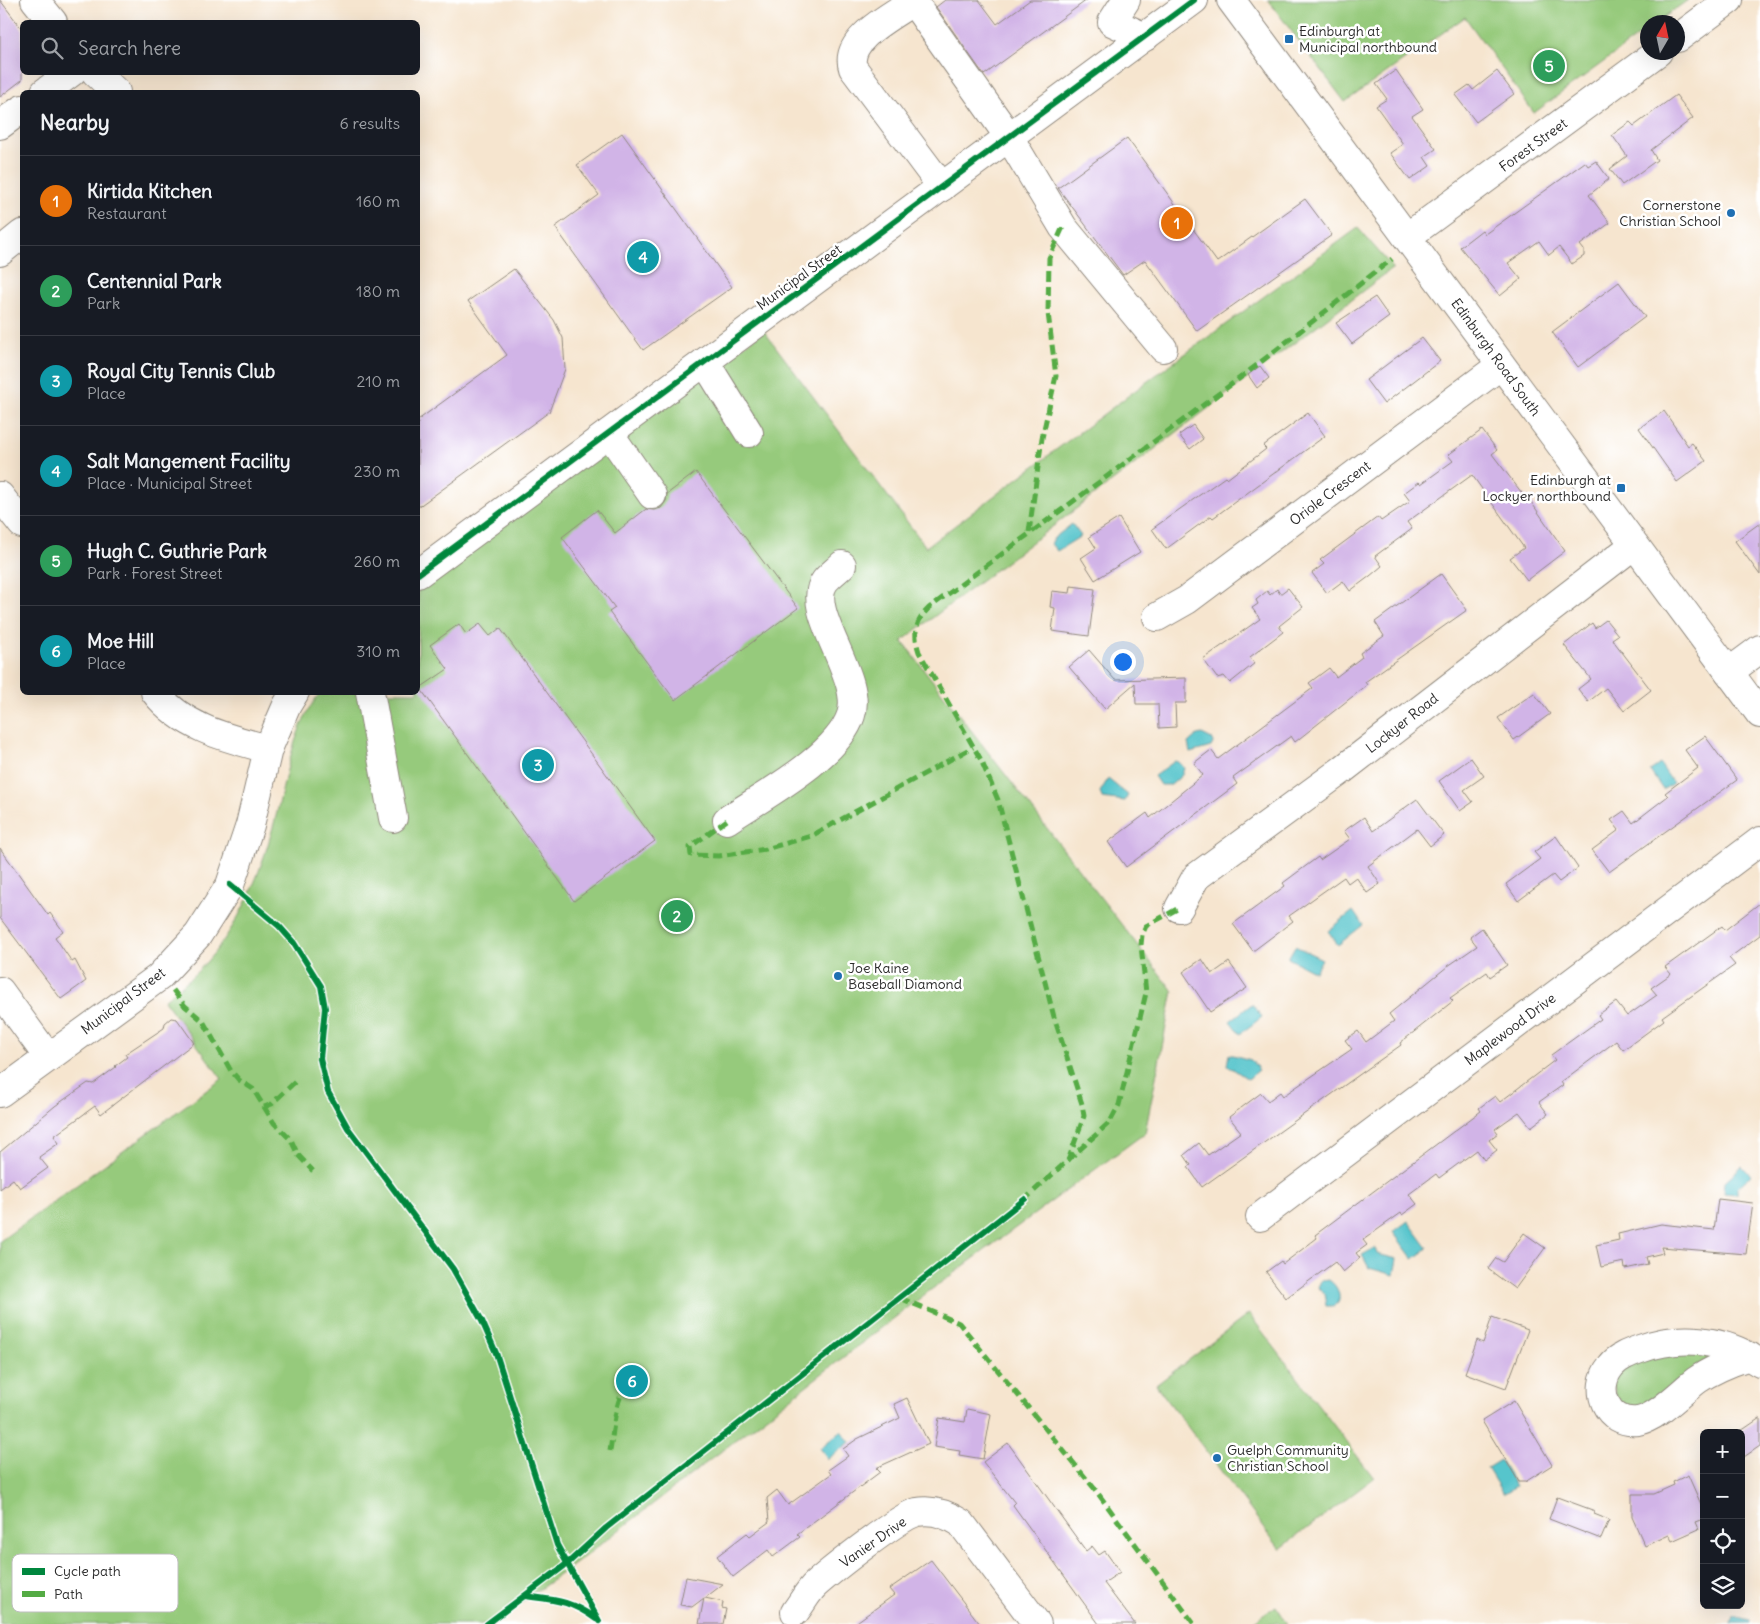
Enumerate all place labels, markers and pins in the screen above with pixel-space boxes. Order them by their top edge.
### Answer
place label: Edinburgh at Municipal northbound [1299,22,1437,56]
marker: Edinburgh at Municipal northbound [1283,33,1295,45]
pin: 5 [1533,47,1565,85]
place label: Cornerstone Christian School [1619,196,1721,230]
pin: 1 [1161,204,1193,242]
marker: Cornerstone Christian School [1725,207,1737,219]
pin: 4 [627,238,659,276]
place label: Edinburgh at Lockyer northbound [1482,471,1611,505]
marker: Edinburgh at Lockyer northbound [1615,482,1627,494]
pin: 3 [522,746,554,784]
pin: 2 [661,897,693,935]
place label: Joe Kaine Baseball Diamond [848,959,962,993]
marker: Joe Kaine Baseball Diamond [832,970,844,982]
pin: 6 [616,1362,648,1400]
place label: Guelph Community Christian School [1227,1441,1349,1475]
marker: Guelph Community Christian School [1211,1452,1223,1464]

